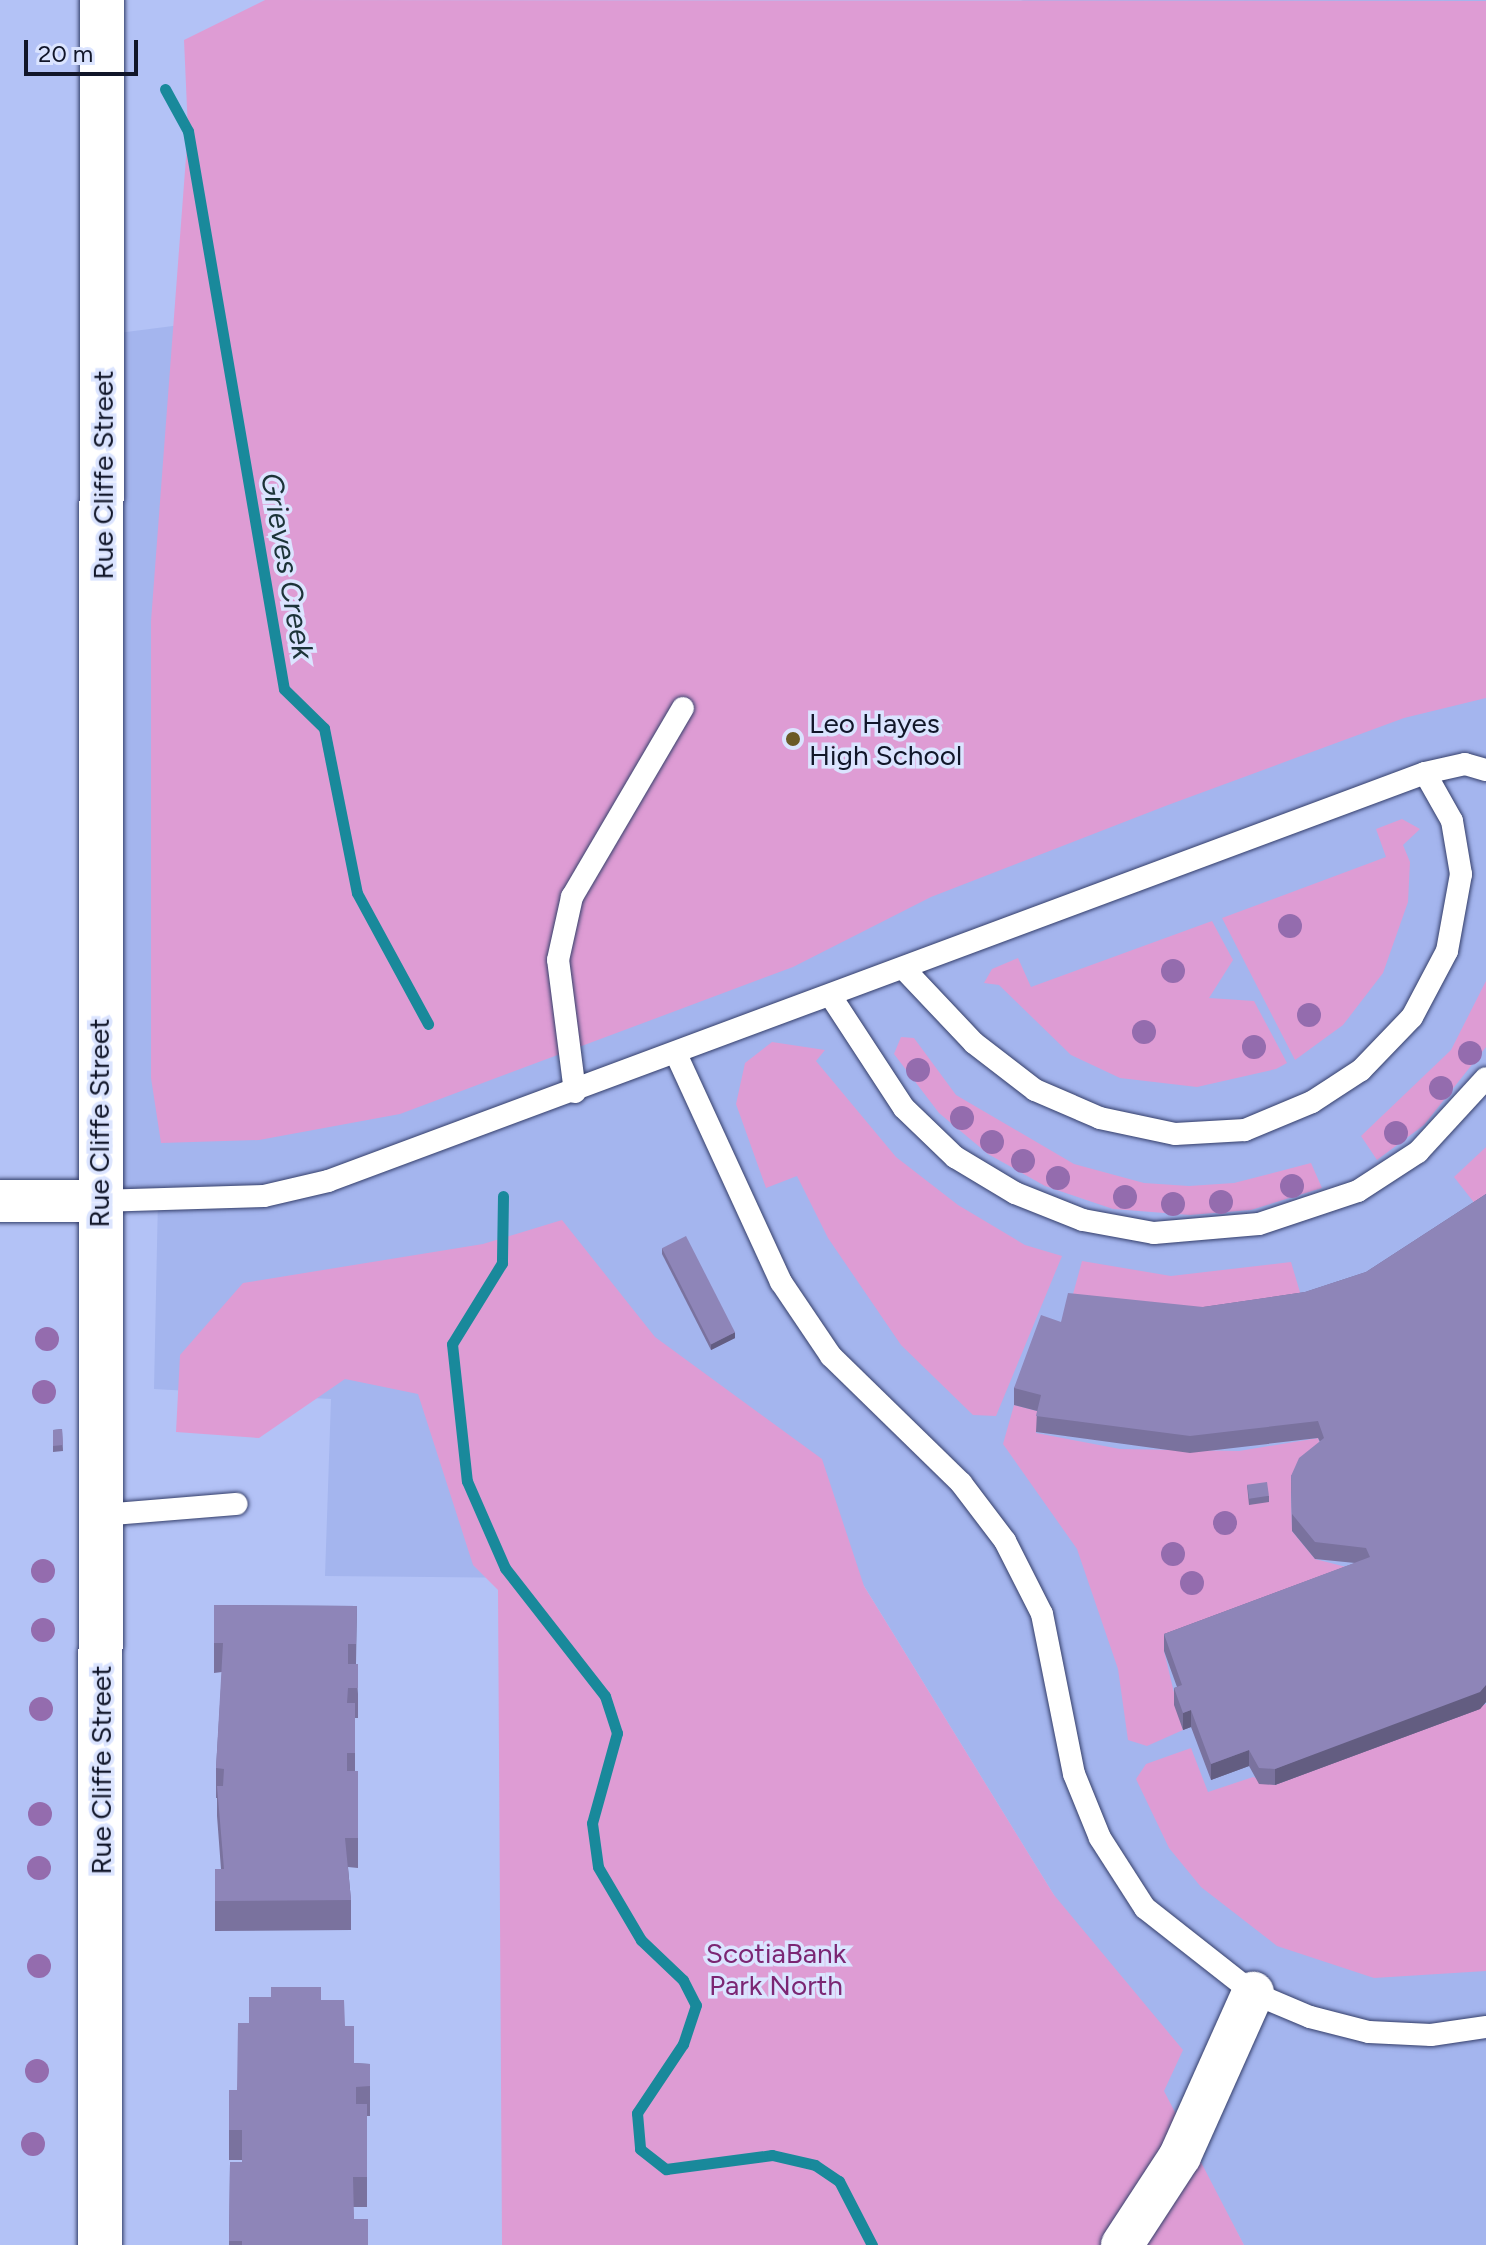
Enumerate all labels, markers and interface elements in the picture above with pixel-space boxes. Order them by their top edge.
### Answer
scale bar [28,24,142,74]
text: 20 m [38,39,93,68]
street label: Rue Cliffe Street [86,370,120,580]
water label: Grieves Creek [253,470,321,662]
place label: Leo Hayes High School [809,706,962,772]
marker: Leo Hayes High School [784,730,802,748]
street label: Rue Cliffe Street [82,1018,116,1228]
street label: Rue Cliffe Street [84,1665,118,1875]
park label: ScotiaBank Park North [706,1936,846,2002]

